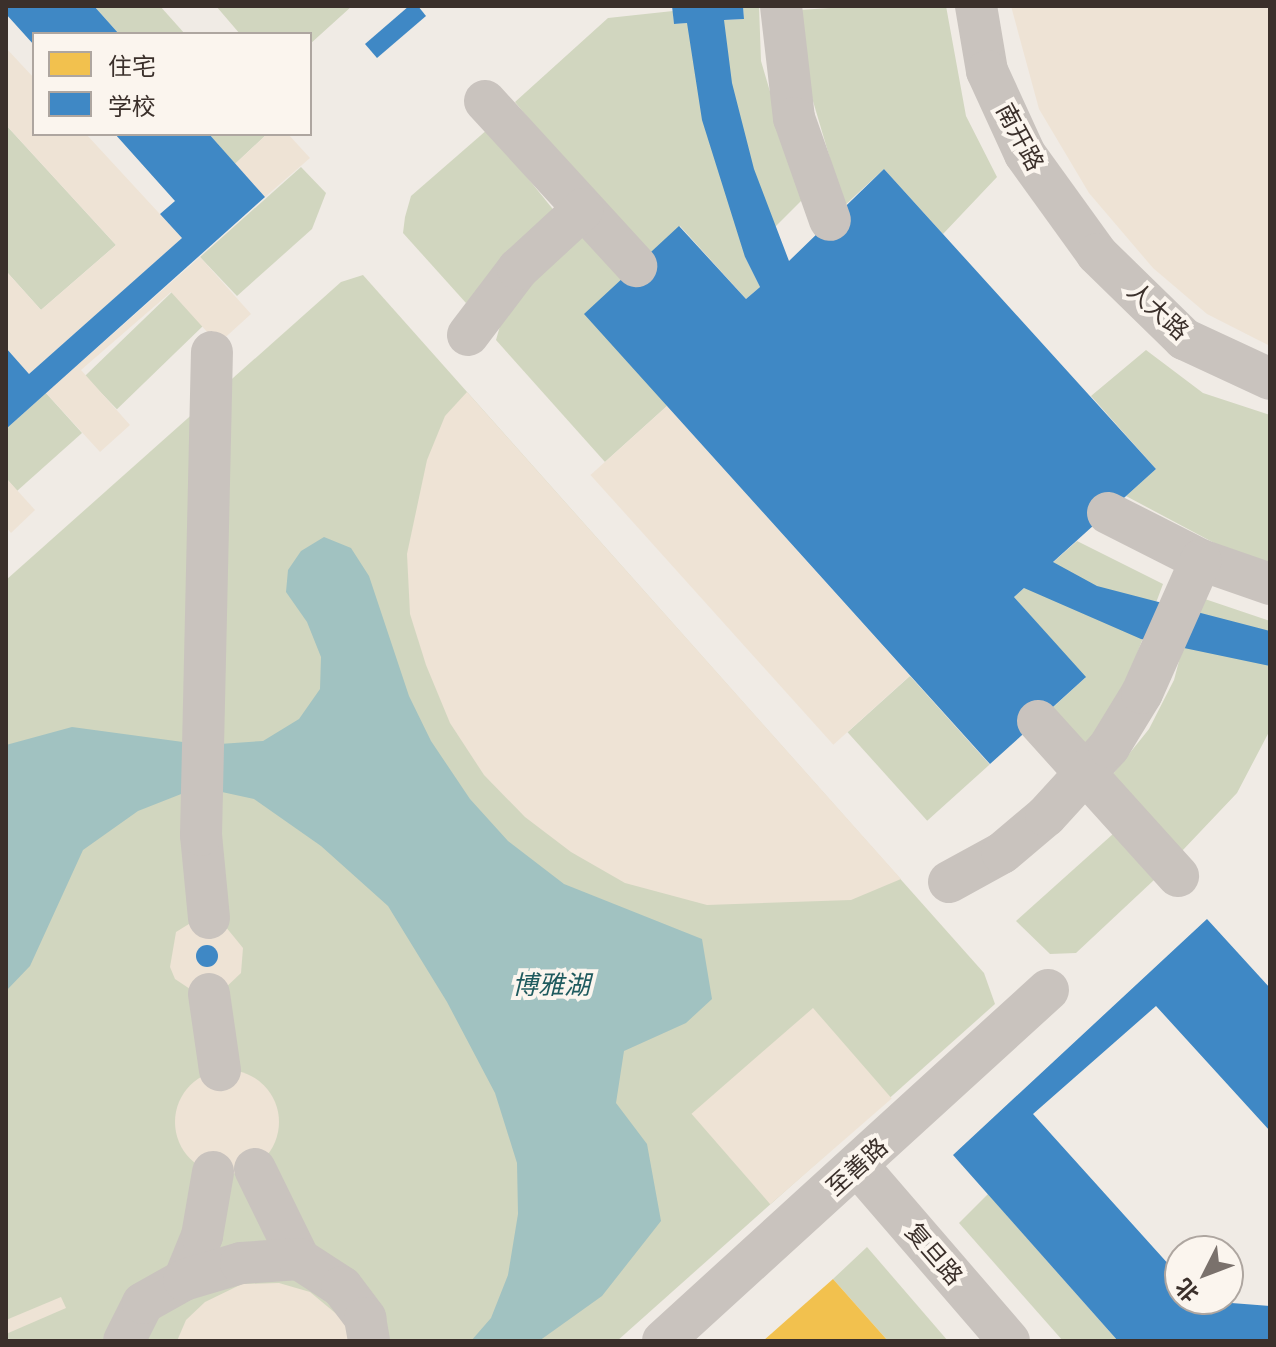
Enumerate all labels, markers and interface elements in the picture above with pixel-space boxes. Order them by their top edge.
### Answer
legend [32,32,312,136]
text: 住宅 [108,51,156,82]
text: 学校 [108,91,156,122]
street label: 南开路 [990,98,1050,176]
street label: 人大路 [1122,276,1194,346]
water label: 博雅湖 [512,970,590,1002]
street label: 至善路 [821,1132,893,1202]
street label: 复旦路 [900,1217,968,1291]
north arrow [1164,1235,1244,1315]
text: 北 [1169,1272,1205,1308]

